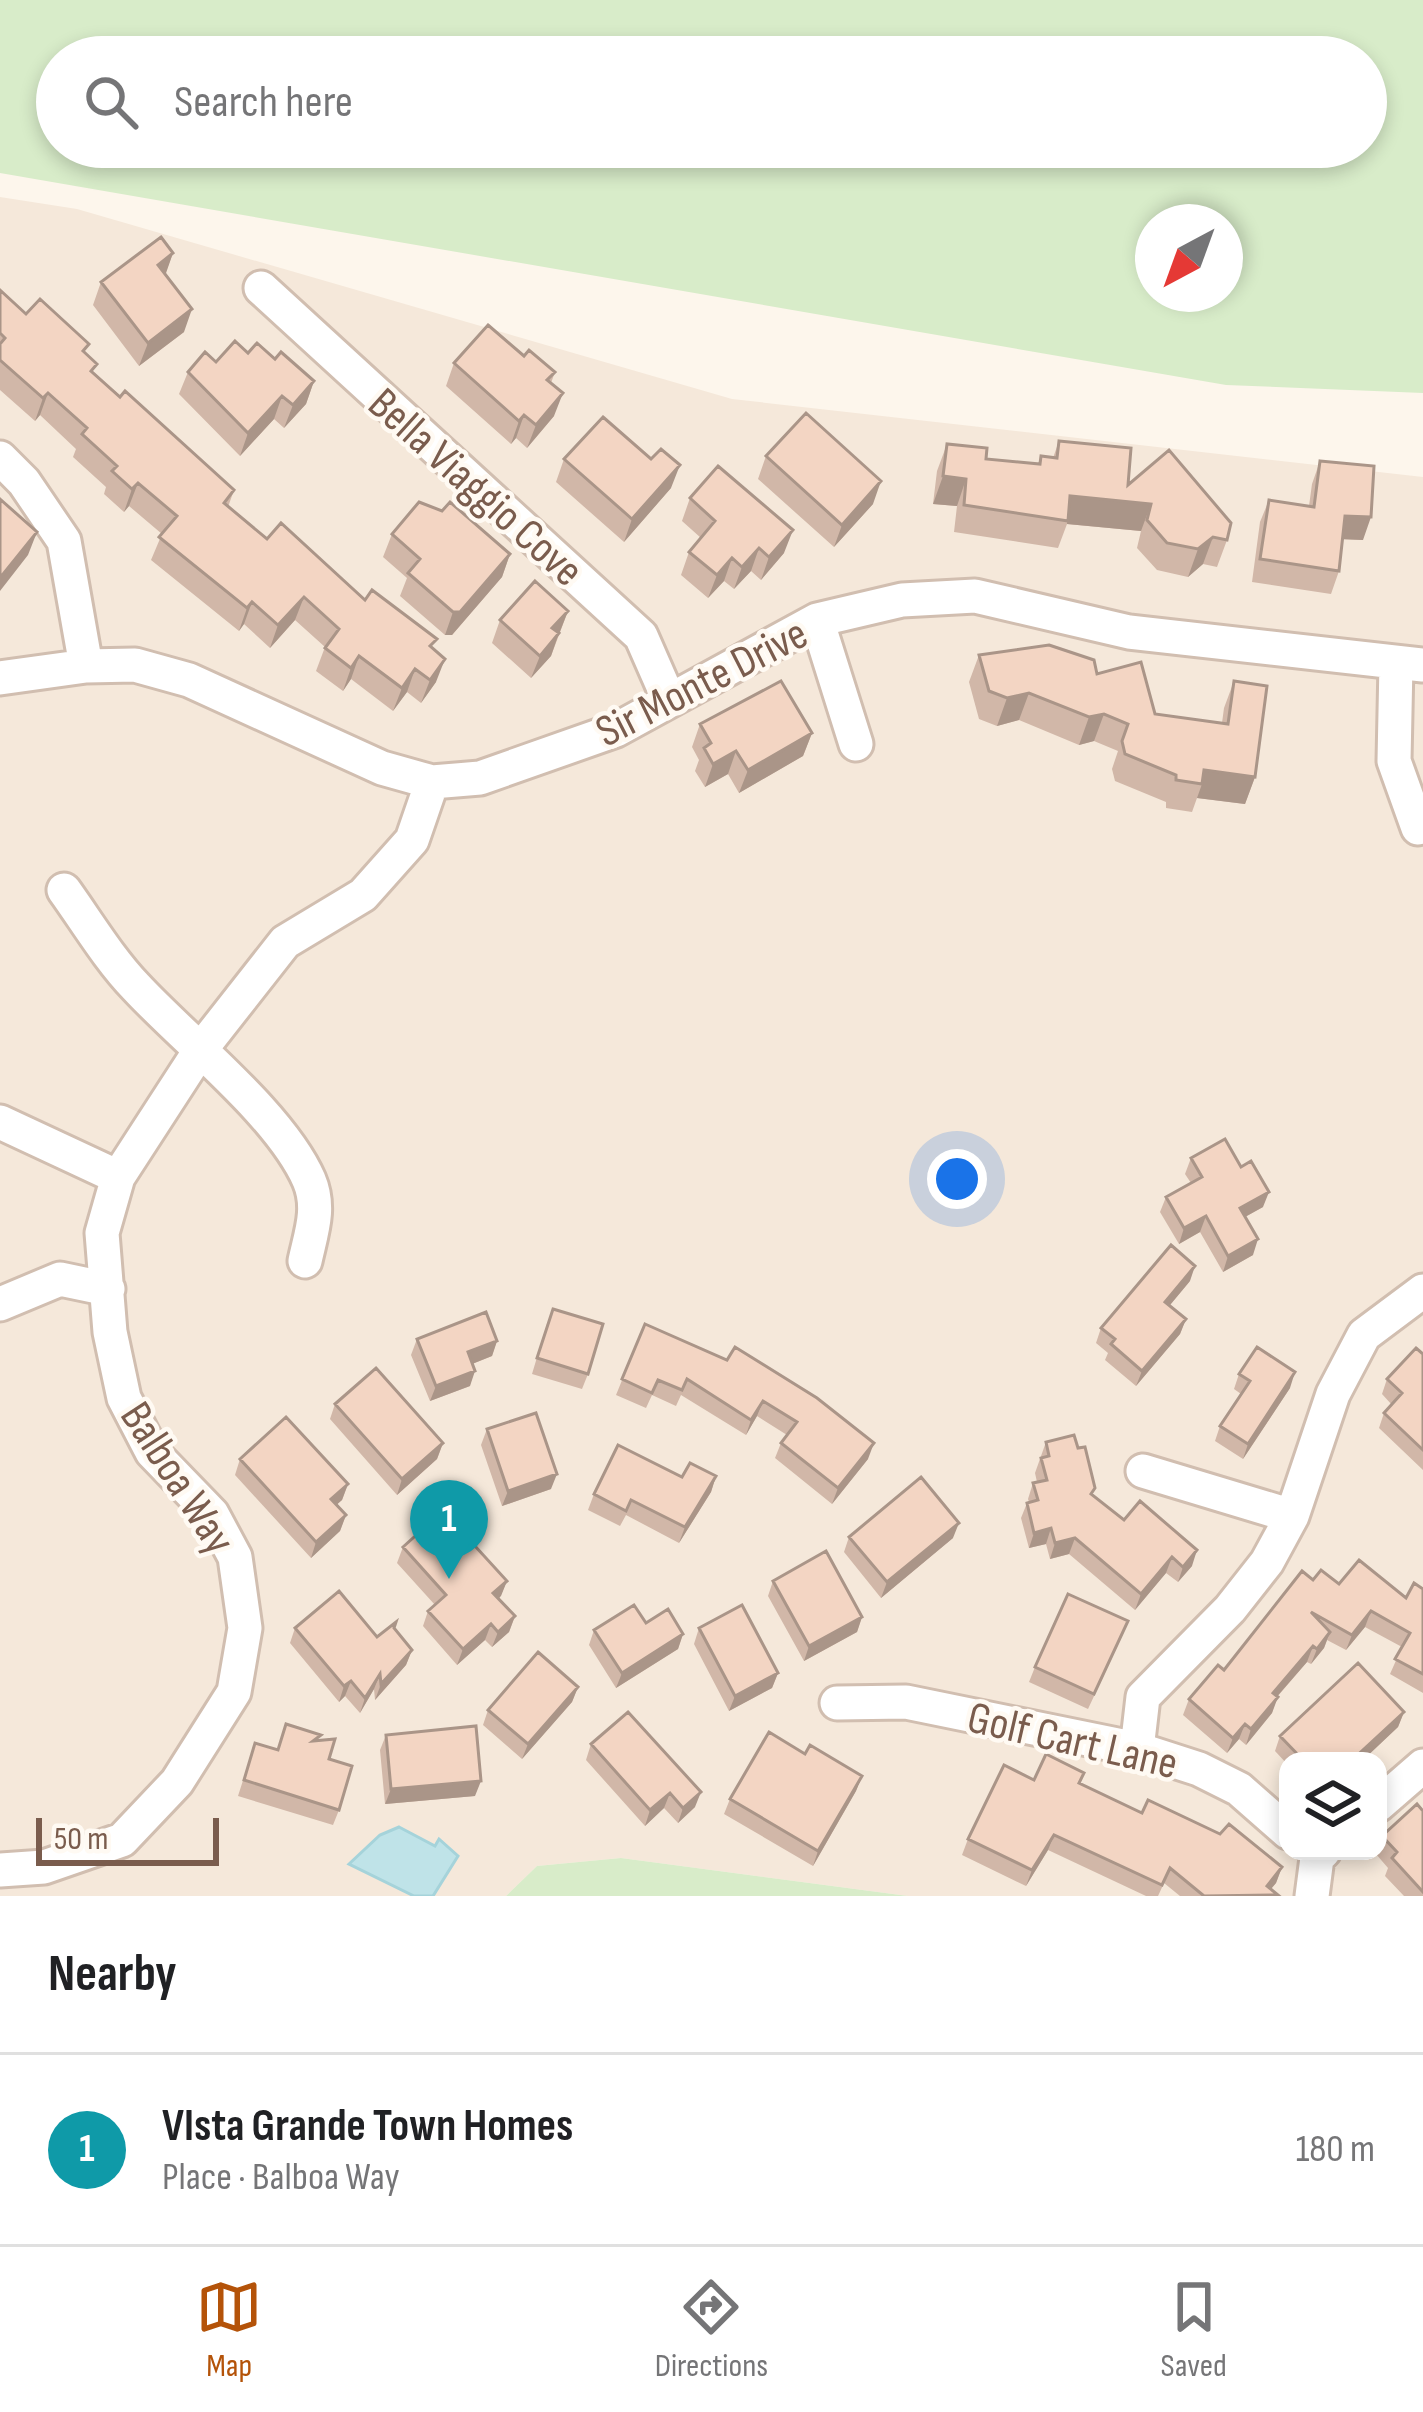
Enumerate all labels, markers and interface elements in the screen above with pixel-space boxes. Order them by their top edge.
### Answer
search box [36,36,1387,168]
icon: search [78,69,144,135]
text: Search here [174,75,353,130]
north arrow [1135,204,1243,312]
street label: Bella Viaggio Cove [356,377,594,599]
street label: Sir Monte Drive [587,607,817,760]
your location [927,1149,987,1209]
street label: Balboa Way [108,1392,246,1565]
pin: 1 [410,1480,488,1579]
street label: Golf Cart Lane [962,1691,1183,1792]
map controls [1279,1752,1387,1860]
button: layers [1279,1752,1387,1860]
scale bar [36,1812,219,1865]
text: 50 m [54,1819,108,1859]
text: Nearby [48,1944,177,2005]
text: VIsta Grande Town Homes [162,2099,573,2154]
text: 1 [79,2126,95,2173]
text: 180 m [1296,2126,1375,2173]
text: Place · Balboa Way [162,2154,399,2201]
tab: Map [196,2274,262,2386]
tab: Directions [655,2274,768,2386]
tab: Saved [1161,2274,1227,2386]

